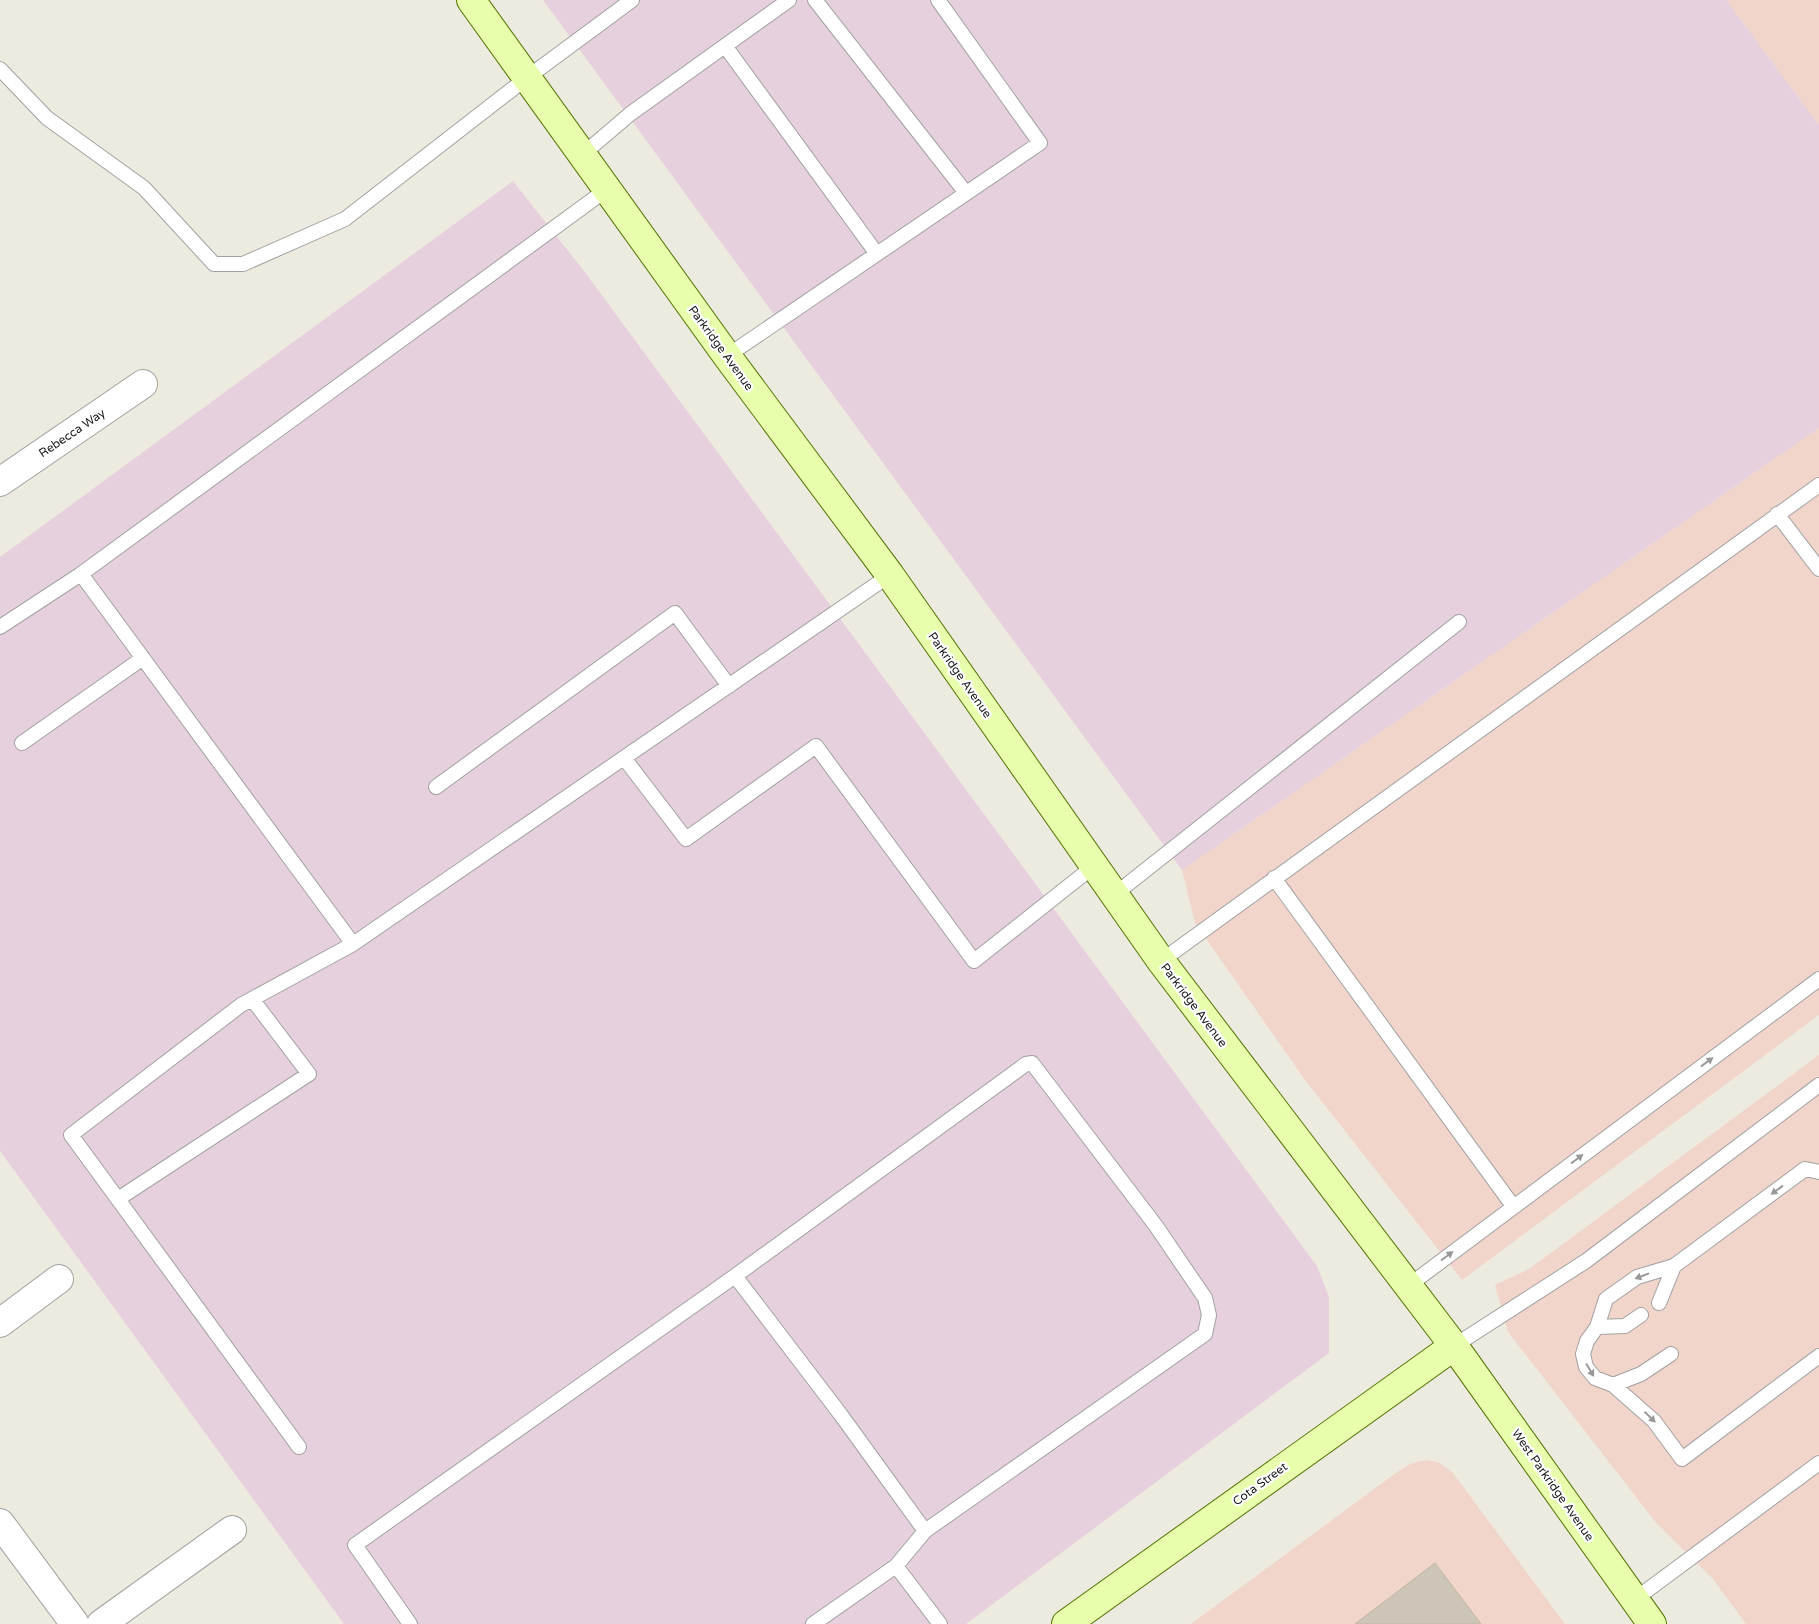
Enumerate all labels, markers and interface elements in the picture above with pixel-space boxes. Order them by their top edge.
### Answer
street label: Parkridge Avenue [686,303,757,393]
street label: Rebecca Way [36,405,108,460]
street label: Parkridge Avenue [925,630,995,721]
street label: Parkridge Avenue [1158,960,1230,1050]
one-way arrow [1700,1057,1714,1067]
one-way arrow [1570,1154,1584,1164]
one-way arrow [1770,1185,1784,1195]
one-way arrow [1440,1251,1453,1262]
one-way arrow [1634,1273,1649,1280]
one-way arrow [1585,1363,1594,1376]
one-way arrow [1643,1411,1655,1423]
street label: West Parkridge Avenue [1509,1426,1597,1544]
street label: Cota Street [1230,1459,1290,1509]

